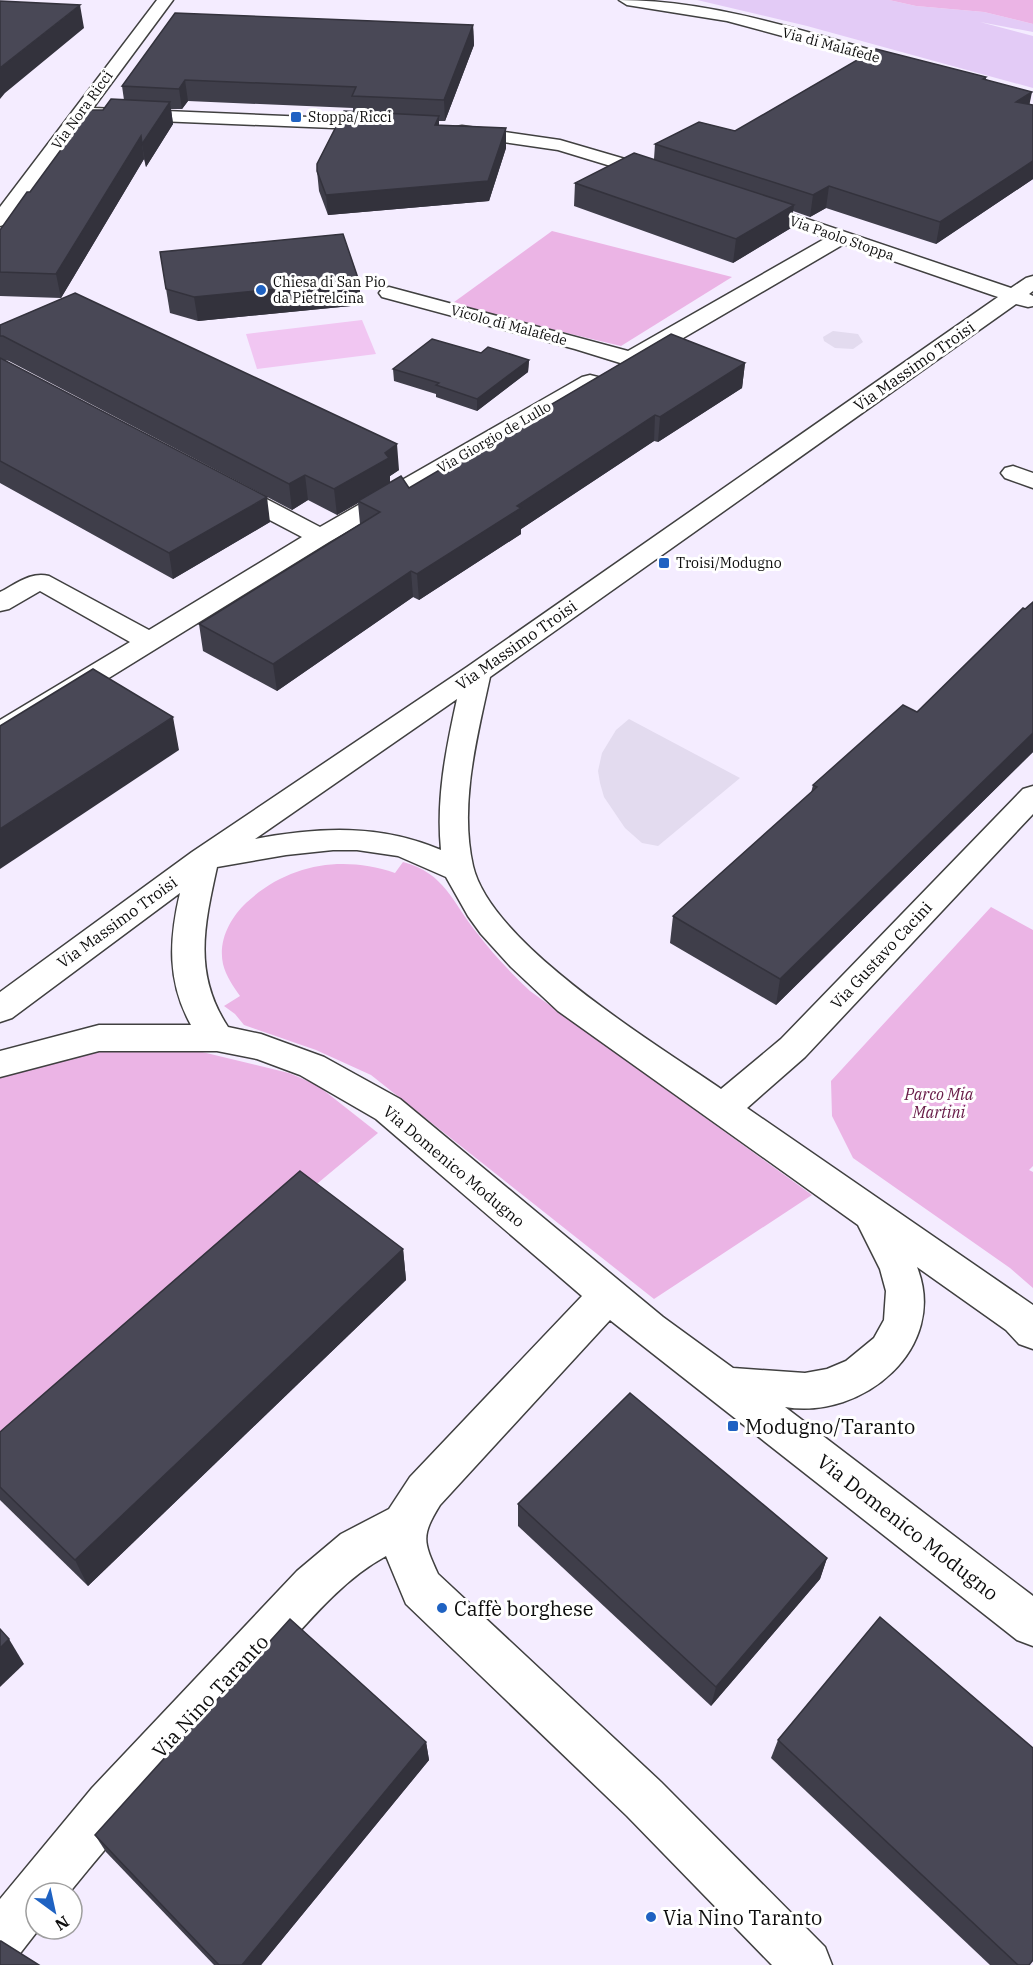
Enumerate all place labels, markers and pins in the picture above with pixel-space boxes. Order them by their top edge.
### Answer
place label: Stoppa/Ricci [308,108,392,126]
marker: Stoppa/Ricci [289,110,303,124]
place label: Chiesa di San Pio da Pietrelcina [273,273,386,307]
marker: Chiesa di San Pio da Pietrelcina [254,283,268,297]
place label: Troisi/Modugno [676,554,782,572]
marker: Troisi/Modugno [657,556,671,570]
place label: Modugno/Taranto [745,1413,915,1440]
marker: Modugno/Taranto [726,1419,740,1433]
place label: Caffè borghese [454,1595,593,1622]
marker: Caffè borghese [435,1601,449,1615]
place label: Via Nino Taranto [663,1904,822,1931]
marker: Via Nino Taranto [644,1910,658,1924]

